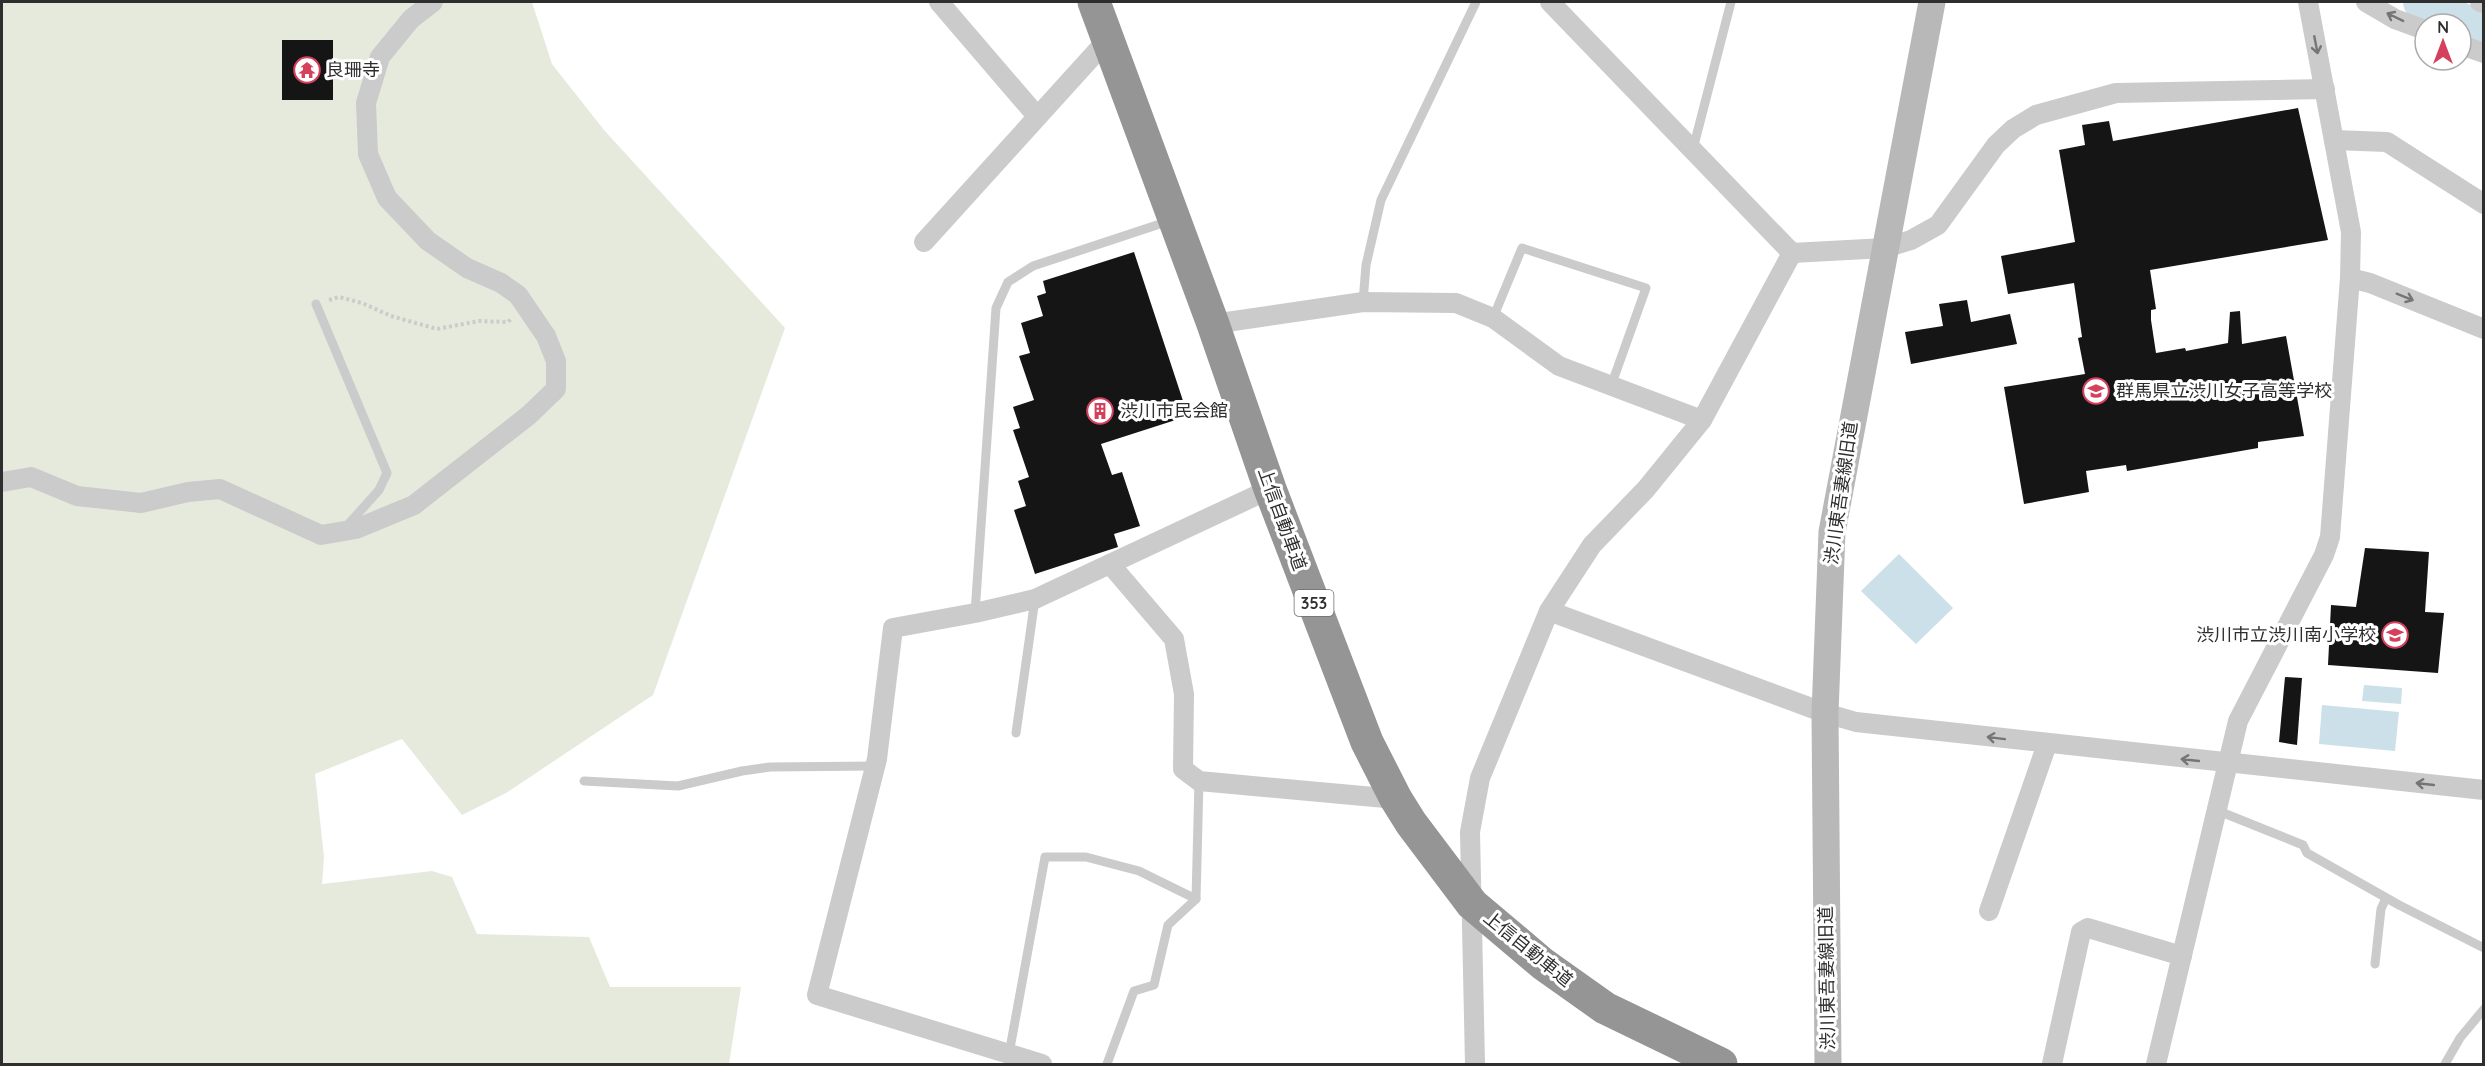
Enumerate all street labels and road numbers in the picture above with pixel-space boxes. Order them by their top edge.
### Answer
street label: 渋川東吾妻線旧道 [1819,420,1862,566]
street label: 上信自動車道 [1253,464,1312,574]
road number: 353 [1294,590,1334,616]
street label: 上信自動車道 [1479,906,1578,992]
street label: 渋川東吾妻線旧道 [1814,906,1839,1050]

